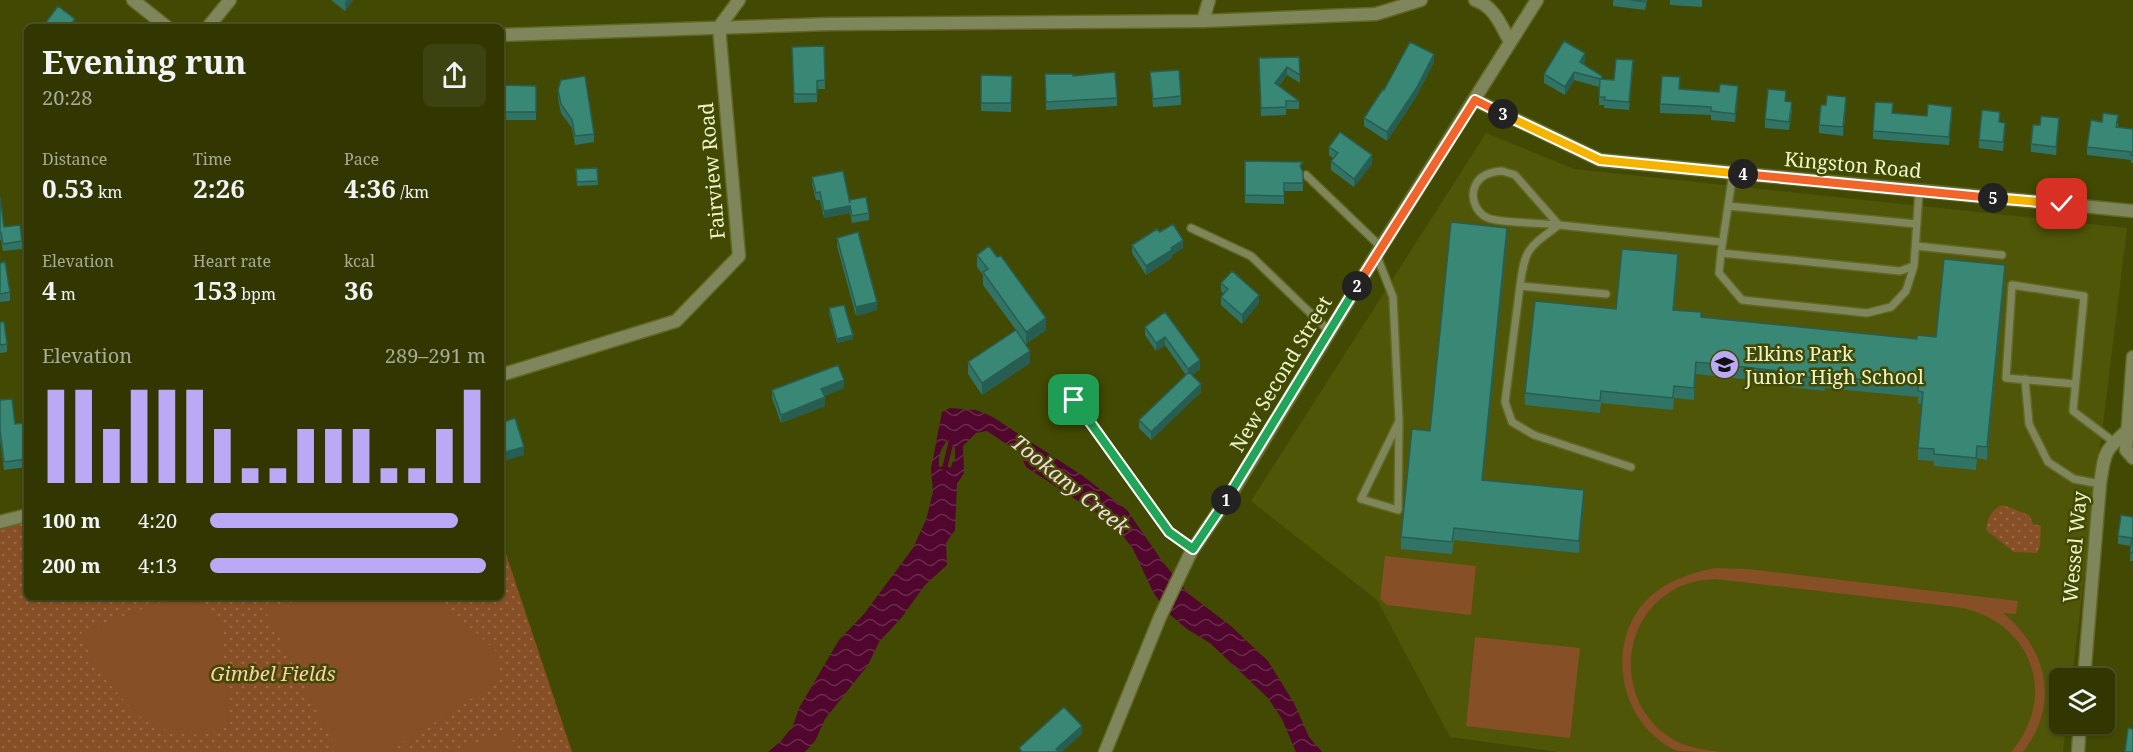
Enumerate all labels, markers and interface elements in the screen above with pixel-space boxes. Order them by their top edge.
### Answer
text: Evening run [42,39,246,84]
button: share [423,44,486,107]
text: 20:28 [42,84,92,111]
pin: 3 [1488,99,1518,129]
street label: Fairview Road [692,101,731,241]
text: 3 [1498,103,1508,125]
street label: Kingston Road [1783,145,1923,184]
text: Distance [42,148,107,170]
text: Time [193,148,232,170]
text: Pace [344,148,379,170]
pin: 4 [1728,159,1758,189]
text: 4 [1738,163,1748,185]
text: 0.53 [42,170,94,206]
text: 2:26 [193,170,245,206]
text: 4:36 [344,170,396,206]
pin [2036,178,2087,229]
text: km [94,181,122,203]
text: /km [396,181,429,203]
pin: 5 [1978,183,2008,213]
text: 5 [1988,187,1998,209]
icon: check [2045,187,2078,220]
text: Elevation [42,250,114,272]
text: Heart rate [193,250,271,272]
text: kcal [344,250,375,272]
pin: 2 [1342,271,1372,301]
text: 4 [42,272,57,308]
text: 153 [193,272,237,308]
text: 36 [344,272,373,308]
text: 2 [1352,275,1362,297]
text: m [57,283,76,305]
text: bpm [237,283,276,305]
street label: New Second Street [1223,291,1338,457]
place label: Elkins Park Junior High School [1744,340,1924,390]
text: Elevation [42,342,132,369]
text: 289–291 m [385,342,486,369]
school or university icon: Elkins Park Junior High School [1708,349,1740,381]
pin [1048,374,1099,425]
icon: arrive [1057,383,1090,416]
water label: Tookany Creek [1006,428,1136,541]
pin: 1 [1211,485,1241,515]
text: 1 [1221,489,1231,511]
street label: Wessel Way [2056,489,2093,604]
text: 100 m [42,507,101,534]
text: 4:20 [138,507,177,534]
text: 200 m [42,552,101,579]
text: 4:13 [138,552,177,579]
park label: Gimbel Fields [210,660,336,687]
map controls [2049,668,2115,734]
button: layers [2049,668,2115,734]

